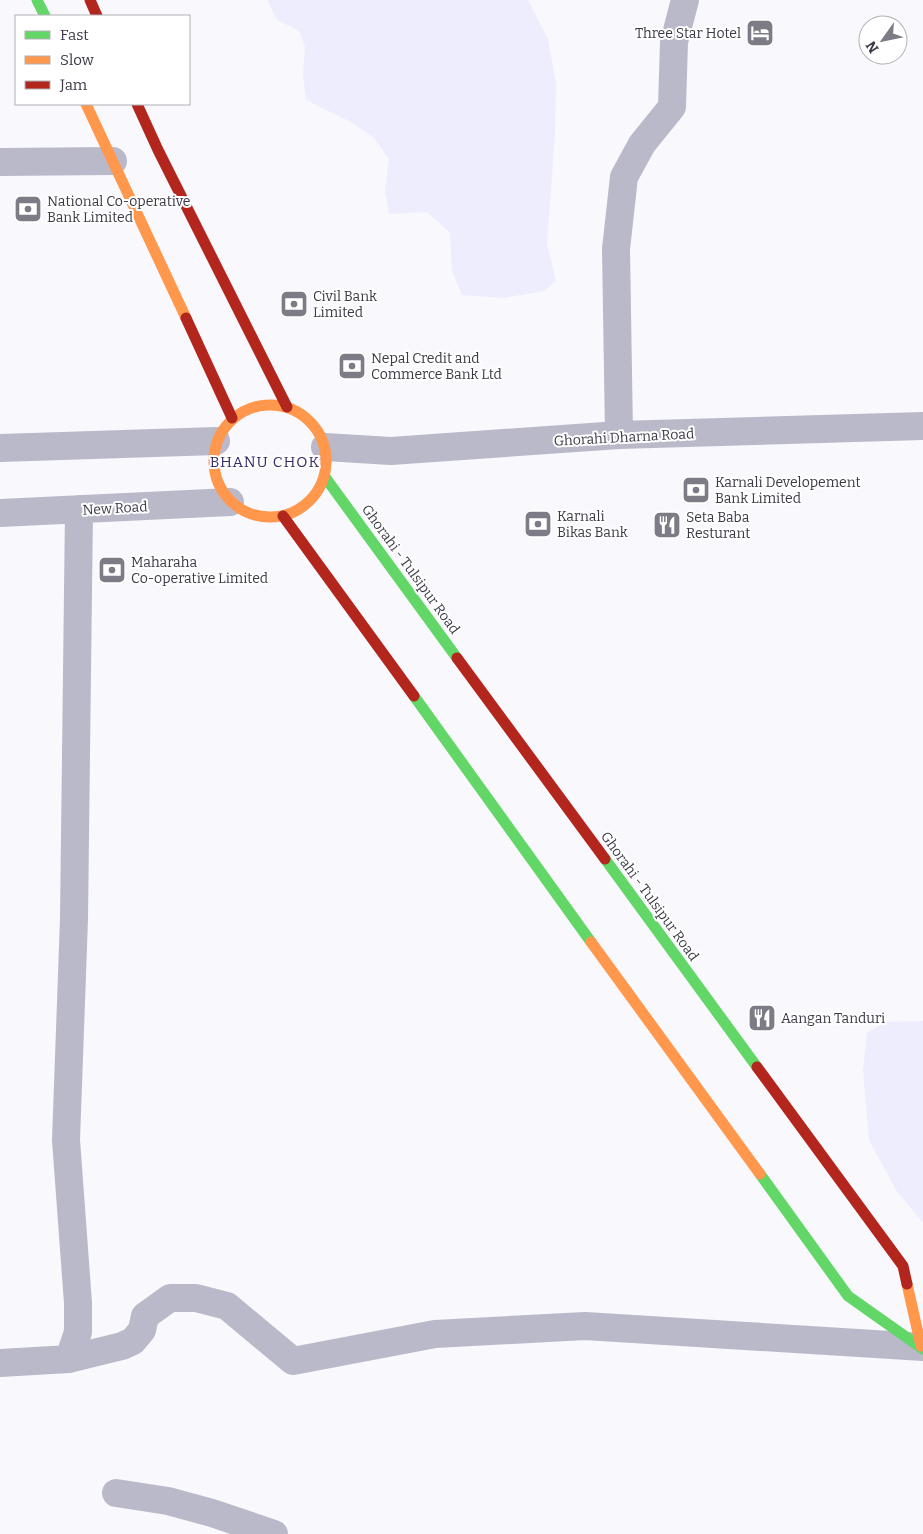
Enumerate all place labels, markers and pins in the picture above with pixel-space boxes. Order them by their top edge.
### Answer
hotel icon: Three Star Hotel [745,18,775,48]
place label: Three Star Hotel [635,25,741,42]
place label: National Co-operative Bank Limited [47,193,190,226]
bank icon: National Co-operative Bank Limited [13,194,43,224]
place label: Civil Bank Limited [313,288,377,321]
bank icon: Civil Bank Limited [279,289,309,319]
place label: Nepal Credit and Commerce Bank Ltd [371,350,502,383]
bank icon: Nepal Credit and Commerce Bank Ltd [337,351,367,381]
place label: Karnali Developement Bank Limited [715,474,861,507]
bank icon: Karnali Developement Bank Limited [681,475,711,505]
place label: Karnali Bikas Bank [557,508,628,541]
bank icon: Karnali Bikas Bank [523,509,553,539]
place label: Seta Baba Resturant [686,509,750,542]
restaurant icon: Seta Baba Resturant [652,510,682,540]
place label: Maharaha Co-operative Limited [131,554,268,587]
bank icon: Maharaha Co-operative Limited [97,555,127,585]
restaurant icon: Aangan Tanduri [747,1003,777,1033]
place label: Aangan Tanduri [781,1010,885,1027]

